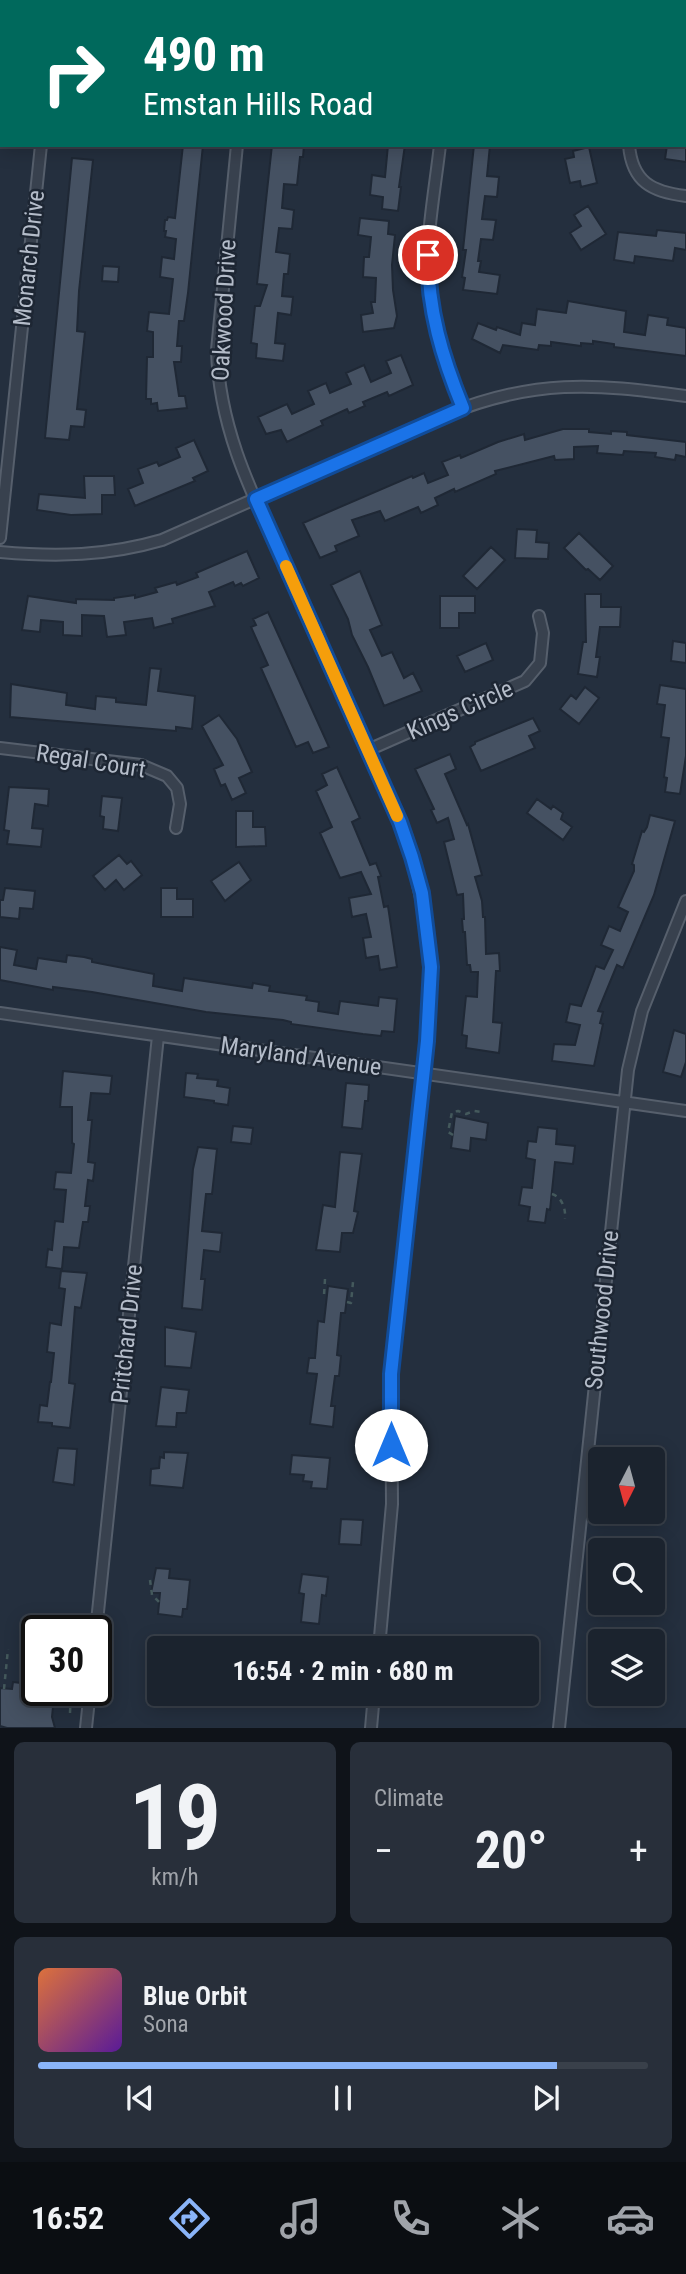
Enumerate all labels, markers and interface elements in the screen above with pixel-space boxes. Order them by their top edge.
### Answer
text: 490 m [143,26,265,83]
icon: right [28,28,119,119]
text: Emstan Hills Road [143,85,373,123]
street label: Monarch Drive [8,189,50,327]
pin [398,225,458,285]
icon: arrive [409,236,447,274]
street label: Oakwood Drive [206,238,242,382]
street label: Kings Circle [403,674,517,746]
street label: Regal Court [34,739,148,783]
street label: Maryland Avenue [219,1031,383,1081]
street label: Southwood Drive [580,1229,624,1391]
street label: Pritchard Drive [106,1263,148,1405]
position arrow [354,1408,428,1482]
north arrow [588,1447,665,1524]
map controls [588,1447,665,1706]
button: search [588,1538,665,1615]
speed limit sign: 30 [21,1615,112,1706]
button: layers [588,1629,665,1706]
text: 16:54 · 2 min · 680 m [233,1656,453,1686]
text: 19 [129,1765,221,1871]
text: Climate [374,1785,444,1812]
text: 20° [475,1820,547,1881]
text: − [374,1829,393,1873]
text: + [629,1829,648,1873]
text: km/h [151,1864,199,1891]
text: Blue Orbit [143,1981,247,2011]
text: Sona [143,2011,189,2038]
icon: previous [121,2079,159,2117]
icon: pause [324,2079,362,2117]
icon: next [527,2079,565,2117]
icon: directions [165,2194,214,2243]
icon: music [276,2194,325,2243]
icon: phone [386,2194,435,2243]
icon: climate [496,2194,545,2243]
icon: car [606,2194,655,2243]
text: 16:52 [31,2199,104,2237]

